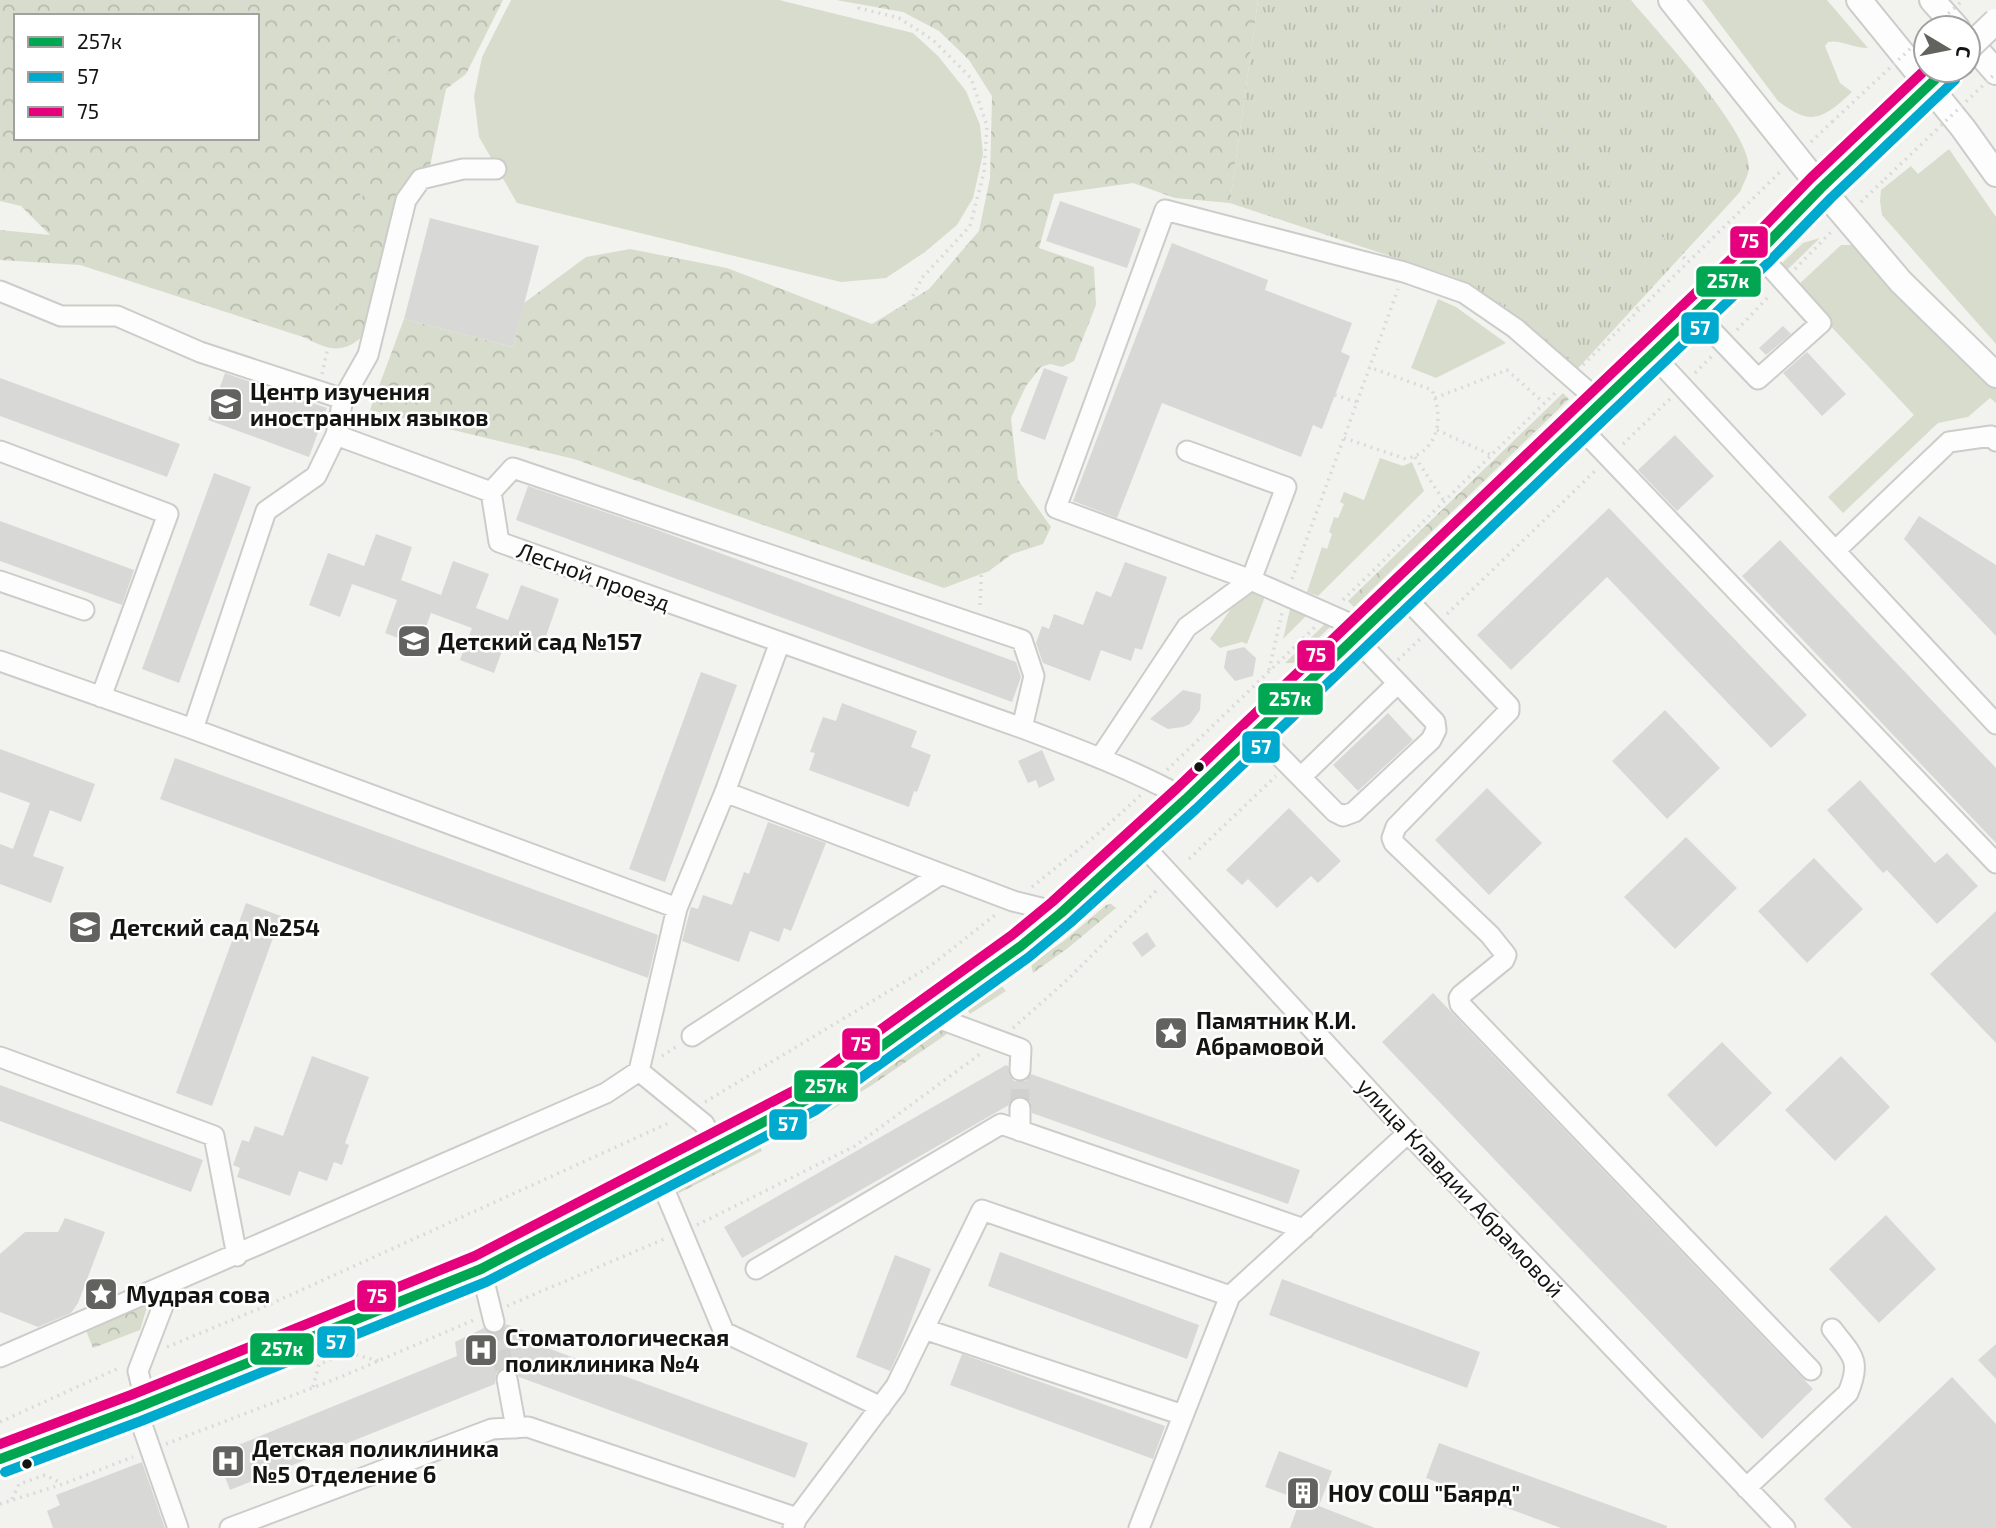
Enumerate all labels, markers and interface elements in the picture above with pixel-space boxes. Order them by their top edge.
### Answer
legend [14,14,259,140]
north arrow [1912,14,1982,84]
text: 257к [77,28,122,53]
text: С [1952,45,1977,60]
text: 57 [77,63,99,88]
text: 75 [77,98,99,123]
line badge: 75 [1729,225,1769,259]
text: 75 [1739,229,1759,252]
line badge: 257к [1695,265,1762,298]
text: 257к [1707,269,1749,292]
line badge: 57 [1680,311,1720,345]
text: 57 [1690,316,1710,339]
place label: Центр изучения иностранных языков [250,377,489,431]
school or university icon: Центр изучения иностранных языков [207,385,245,423]
street label: Лесной проезд [514,535,674,617]
school or university icon: Детский сад №157 [395,622,433,660]
place label: Детский сад №157 [438,627,642,655]
line badge: 75 [1296,639,1336,672]
text: 75 [1306,643,1326,666]
line badge: 257к [1257,682,1324,716]
text: 257к [1269,687,1311,710]
line badge: 57 [1241,730,1281,764]
text: 57 [1251,735,1271,758]
unlabelled marker [1192,760,1206,774]
school or university icon: Детский сад №254 [66,908,104,946]
place label: Детский сад №254 [110,913,320,941]
place label: Памятник К.И. Абрамовой [1196,1006,1356,1060]
place icon: Памятник К.И. Абрамовой [1152,1014,1190,1052]
line badge: 75 [841,1027,881,1061]
text: 75 [851,1032,871,1055]
line badge: 257к [793,1069,859,1103]
street label: улица Клавдии Абрамовой [1351,1071,1570,1303]
text: 257к [805,1074,847,1097]
line badge: 57 [768,1108,808,1141]
text: 57 [778,1112,798,1135]
place icon: Мудрая сова [82,1275,120,1313]
line badge: 75 [356,1279,397,1313]
place label: Мудрая сова [126,1280,270,1308]
text: 75 [367,1284,387,1307]
place label: Стоматологическая поликлиника №4 [505,1323,729,1377]
line badge: 57 [316,1325,356,1359]
text: 57 [326,1330,346,1353]
hospital icon: Стоматологическая поликлиника №4 [462,1331,500,1369]
line badge: 257к [249,1332,315,1366]
text: 257к [261,1337,303,1360]
place label: Детская поликлиника №5 Отделение 6 [252,1434,499,1488]
hospital icon: Детская поликлиника №5 Отделение 6 [209,1442,247,1480]
unlabelled marker [20,1457,34,1471]
building icon: НОУ СОШ "Баярд" [1284,1474,1322,1512]
place label: НОУ СОШ "Баярд" [1328,1479,1520,1507]

